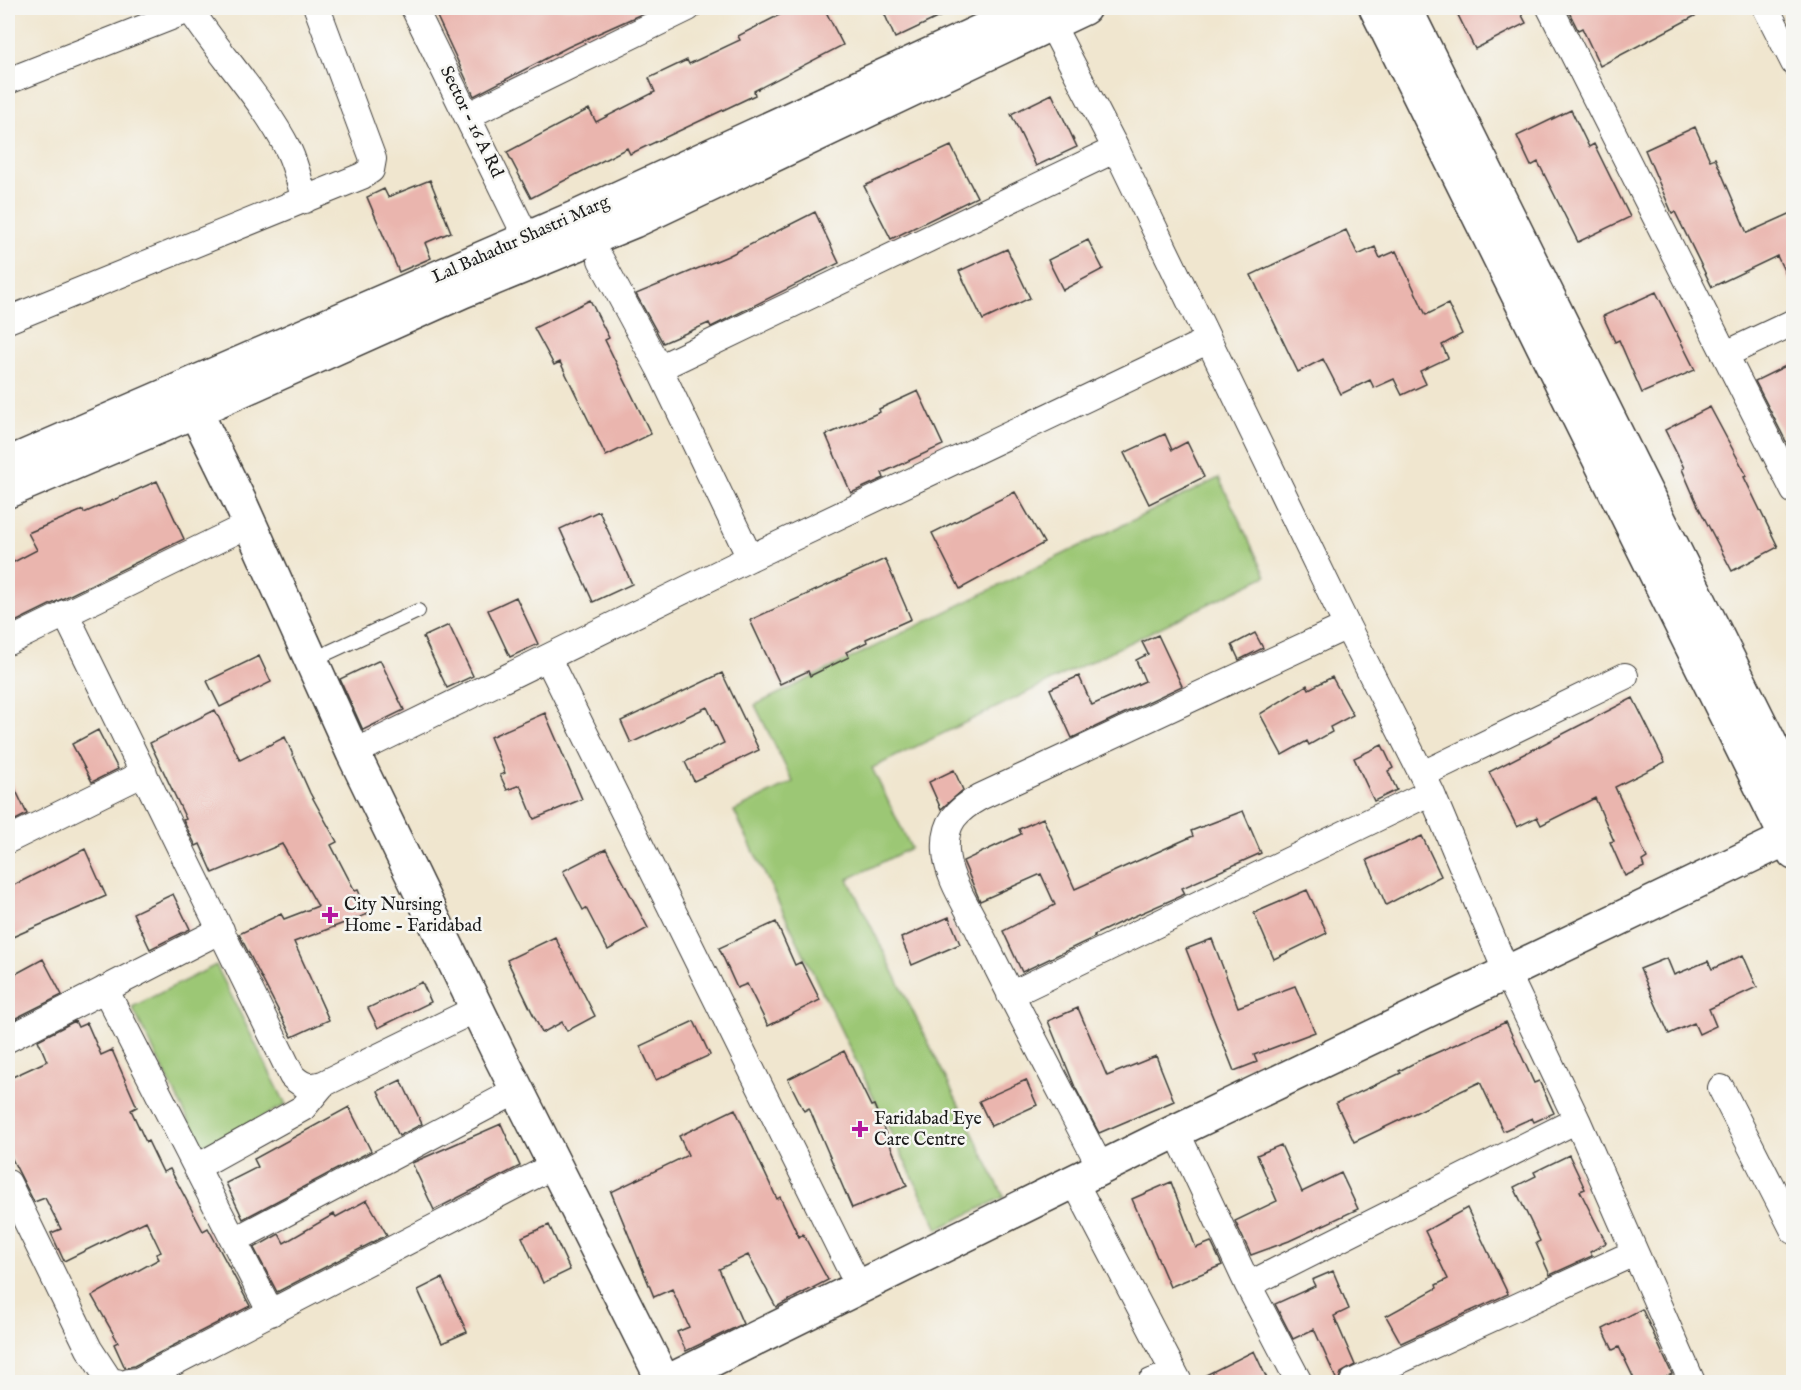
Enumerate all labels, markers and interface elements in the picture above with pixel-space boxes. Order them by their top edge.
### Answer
street label: Sector - 16 A Rd [434,62,508,182]
street label: Lal Bahadur Shastri Marg [429,190,613,289]
place label: City Nursing Home - Faridabad [344,894,482,938]
marker: City Nursing Home - Faridabad [321,906,339,924]
place label: Faridabad Eye Care Centre [874,1108,982,1152]
marker: Faridabad Eye Care Centre [851,1120,869,1138]

